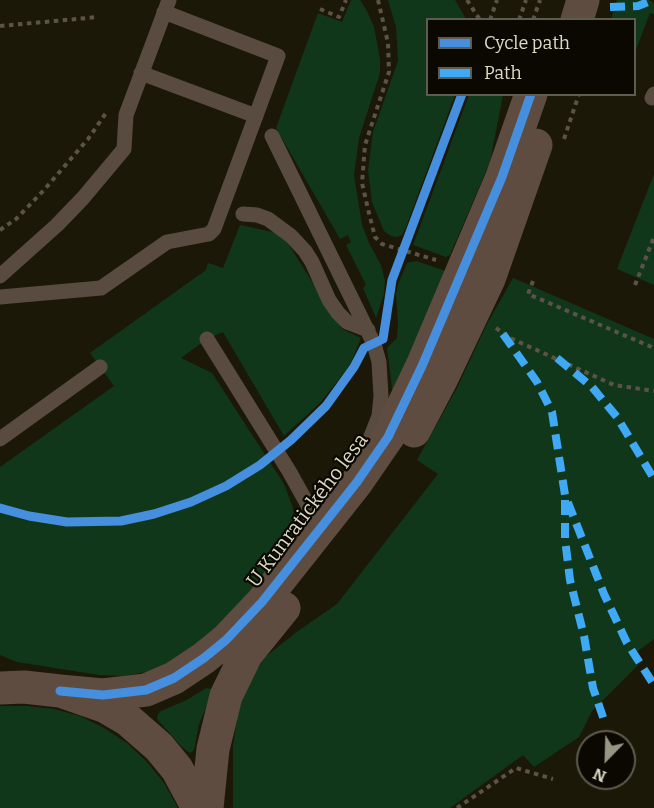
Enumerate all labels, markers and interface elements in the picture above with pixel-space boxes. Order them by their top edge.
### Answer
legend [426,18,636,96]
text: Cycle path [484,32,570,54]
text: Path [484,62,522,84]
street label: U Kunratického lesa [242,429,374,593]
north arrow [576,730,636,790]
text: N [590,764,609,786]

